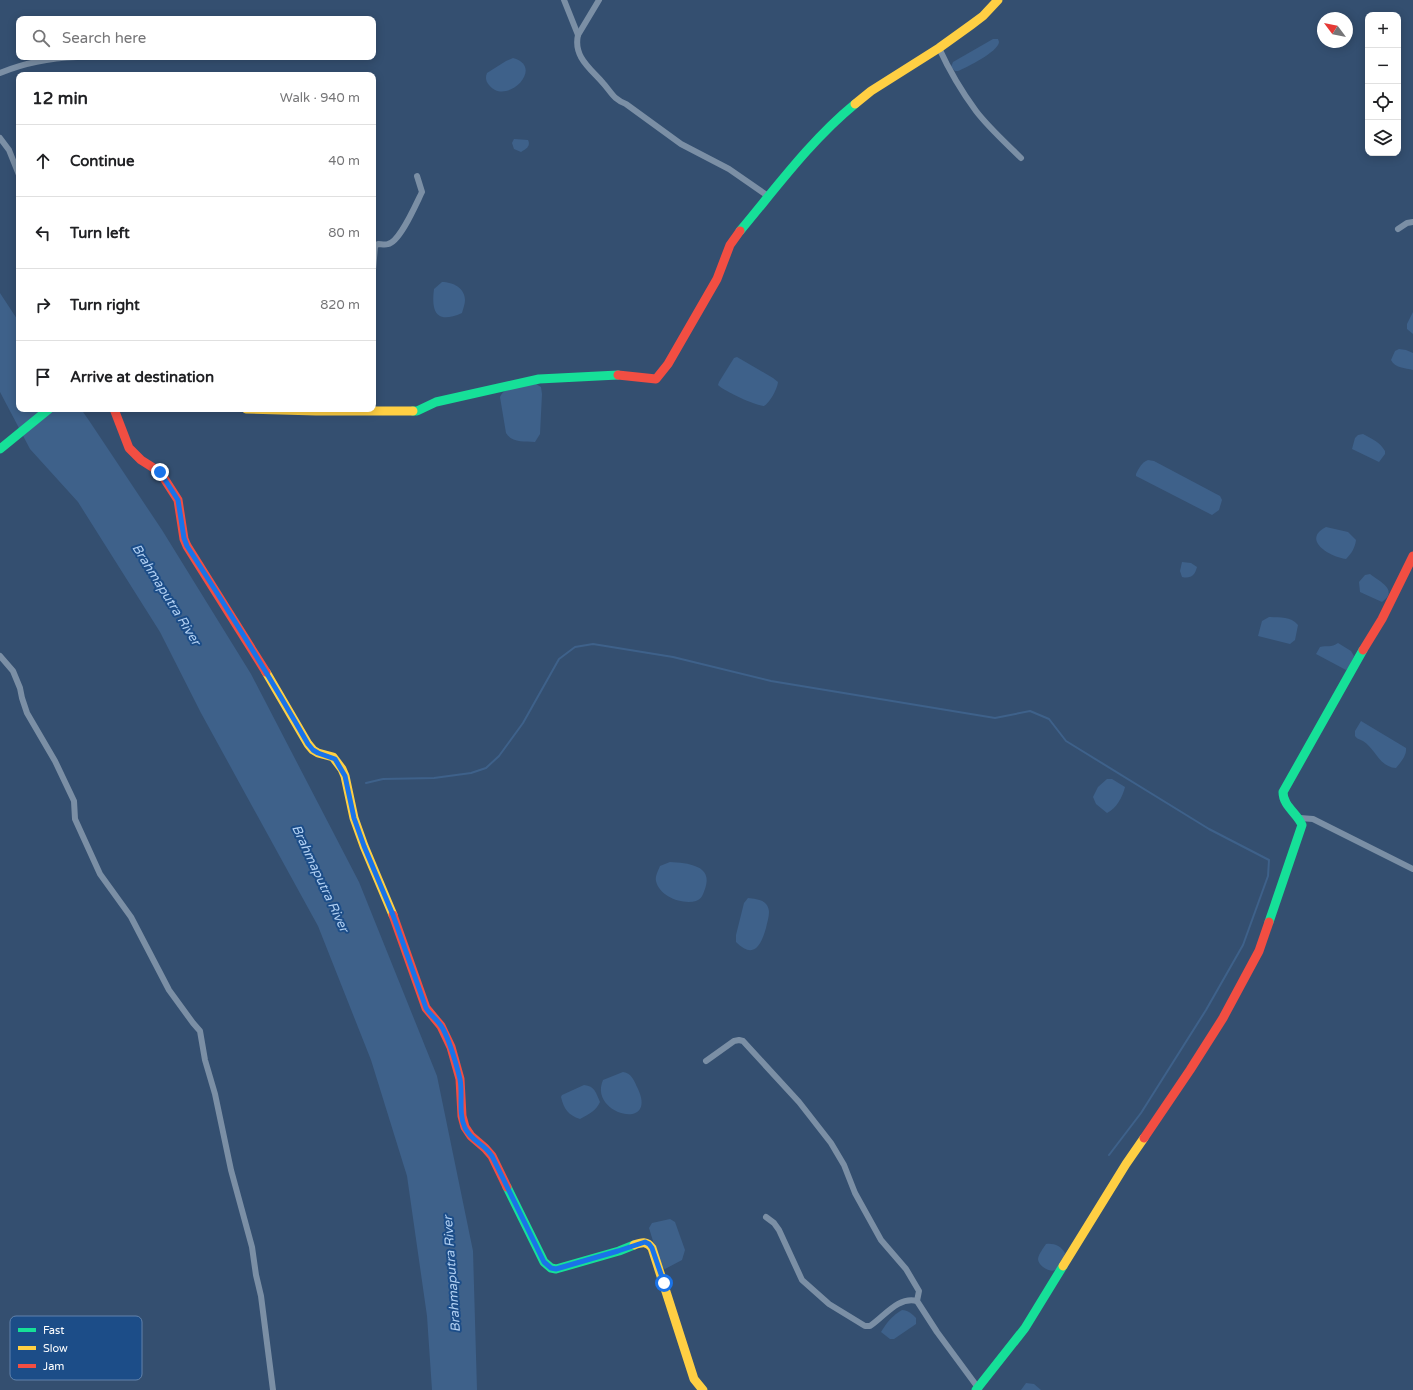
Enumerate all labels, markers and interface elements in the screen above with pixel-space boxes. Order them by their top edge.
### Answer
north arrow [1317,12,1353,48]
map controls [1365,12,1401,156]
button: + [1365,12,1401,48]
search box [16,16,376,60]
icon: search [30,27,52,49]
text: Search here [62,29,146,47]
button: − [1365,48,1401,84]
button: locate [1365,84,1401,120]
text: 12 min [32,88,88,109]
text: Walk · 940 m [280,90,360,106]
button: layers [1365,120,1401,156]
icon: ahead [32,150,54,172]
text: Continue [70,152,134,170]
text: 40 m [328,153,360,169]
icon: left [32,222,54,244]
text: Turn left [70,224,130,242]
text: 80 m [328,225,360,241]
icon: right [32,294,54,316]
text: Turn right [70,296,140,314]
text: 820 m [320,297,360,313]
icon: arrive [32,366,54,388]
text: Arrive at destination [70,368,214,386]
route end [151,463,169,481]
water label: Brahmaputra River [128,541,205,650]
water label: Brahmaputra River [288,822,353,937]
water label: Brahmaputra River [440,1213,464,1333]
route start [655,1274,673,1292]
legend [10,1316,142,1380]
text: Fast [43,1324,64,1337]
text: Slow [43,1342,68,1355]
text: Jam [43,1360,64,1373]

